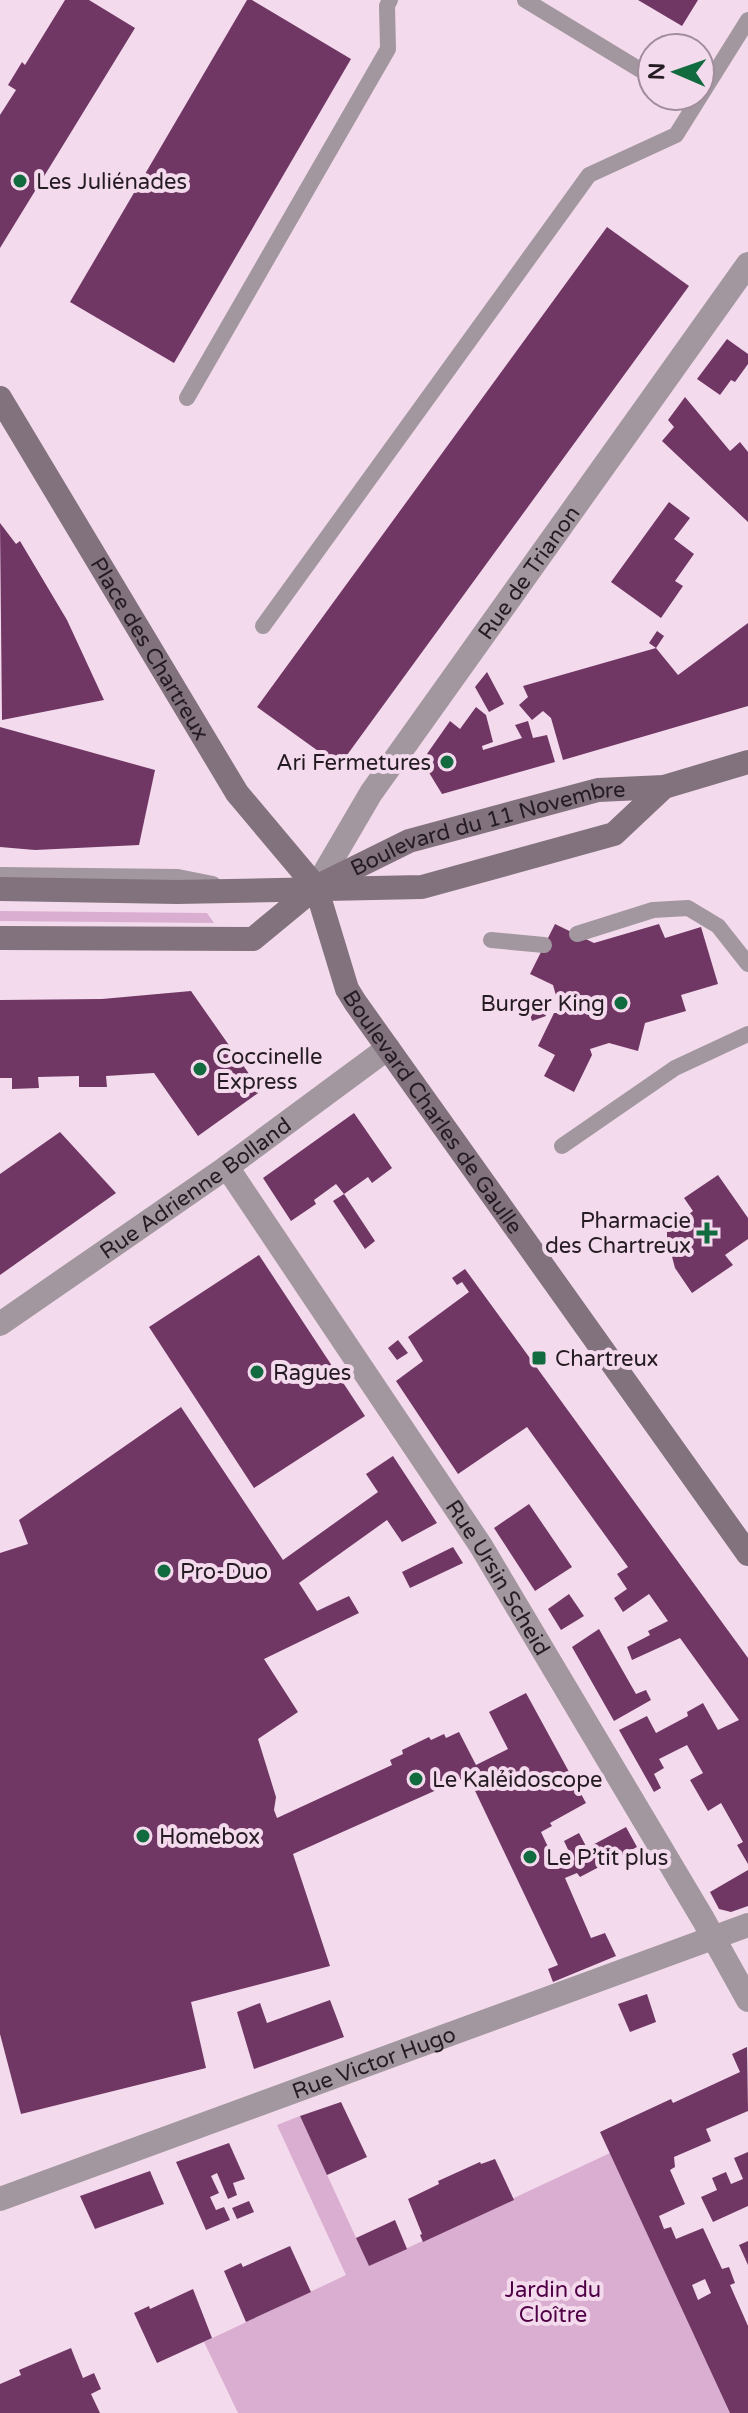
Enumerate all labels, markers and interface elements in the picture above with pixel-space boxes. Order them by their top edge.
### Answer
north arrow [636,32,716,112]
text: N [644,62,670,81]
place label: Les Juliénades [36,169,187,195]
marker: Les Juliénades [11,172,29,190]
street label: Rue de Trianon [473,501,586,645]
street label: Place des Chartreux [85,553,214,745]
place label: Ari Fermetures [276,750,431,776]
marker: Ari Fermetures [438,753,456,771]
street label: Boulevard du 11 Novembre [346,777,626,882]
street label: Boulevard Charles de Gaulle [337,986,528,1239]
place label: Burger King [480,991,605,1017]
marker: Burger King [612,994,630,1012]
place label: Coccinelle Express [216,1044,322,1095]
marker: Coccinelle Express [191,1060,209,1078]
street label: Rue Adrienne Bolland [95,1112,296,1265]
place label: Pharmacie des Chartreux [545,1208,691,1259]
marker: Pharmacie des Chartreux [698,1224,716,1242]
place label: Chartreux [555,1346,658,1372]
marker: Chartreux [530,1349,548,1367]
place label: Ragues [273,1360,351,1386]
marker: Ragues [248,1363,266,1381]
street label: Rue Ursin Scheid [440,1495,555,1660]
place label: Pro-Duo [180,1559,268,1585]
marker: Pro-Duo [155,1562,173,1580]
place label: Le Kaléidoscope [432,1767,603,1793]
marker: Le Kaléidoscope [407,1770,425,1788]
place label: Homebox [159,1824,260,1850]
marker: Homebox [134,1827,152,1845]
place label: Le P’tit plus [546,1845,668,1871]
marker: Le P’tit plus [521,1848,539,1866]
street label: Rue Victor Hugo [289,2021,459,2105]
park label: Jardin du Cloître [505,2277,601,2328]

